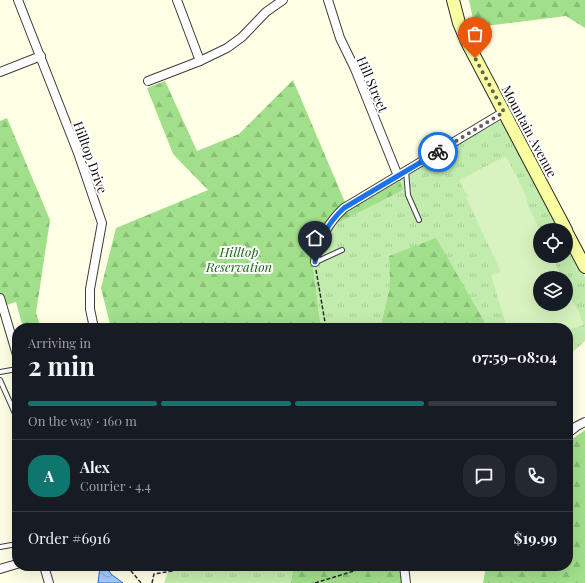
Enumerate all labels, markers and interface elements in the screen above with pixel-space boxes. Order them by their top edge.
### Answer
pin [458,17,492,58]
icon: bag [464,23,486,45]
street label: Hill Street [354,53,393,115]
street label: Mountain Avenue [499,82,562,180]
street label: Hilltop Drive [70,119,112,196]
courier [418,132,458,172]
icon: bike [427,141,449,163]
pin [298,221,332,262]
map controls [533,223,573,311]
button: locate [533,223,573,263]
icon: home [304,227,326,249]
park label: Hilltop Reservation [205,243,272,275]
button: layers [533,271,573,311]
text: Arriving in [28,334,91,351]
text: 07:59–08:04 [472,347,557,367]
text: 2 min [28,348,95,383]
text: On the way · 160 m [28,412,137,429]
button: chat [463,455,505,497]
button: phone [515,455,557,497]
text: Alex [80,457,110,477]
text: A [44,466,54,486]
text: Courier · 4.4 [80,477,151,494]
text: Order #6916 [28,528,110,548]
text: $19.99 [514,528,557,548]

